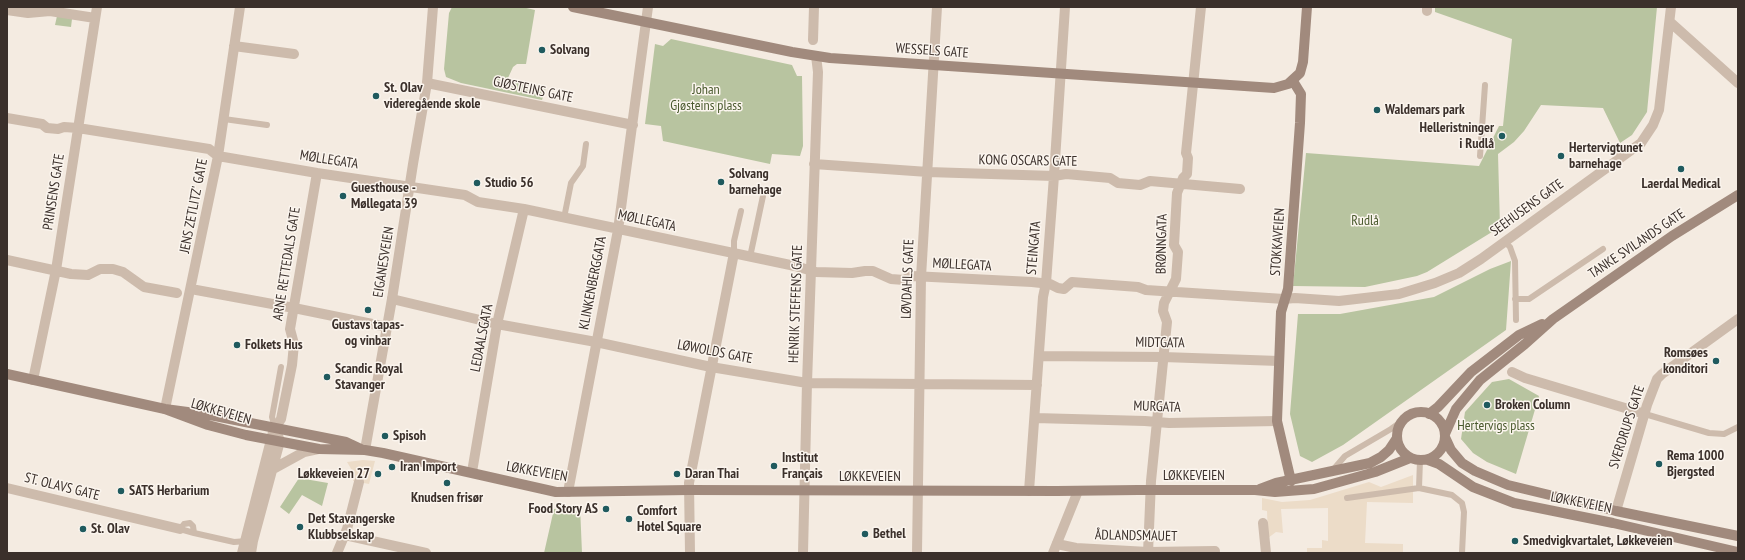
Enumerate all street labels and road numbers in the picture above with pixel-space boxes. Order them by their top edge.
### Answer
street label: WESSELS GATE [895,40,969,62]
street label: GJØSTEINS GATE [492,73,574,107]
street label: MØLLEGATA [299,147,359,173]
street label: KONG OSCARS GATE [978,152,1078,170]
street label: PRINSENS GATE [40,153,68,231]
street label: JENS ZETLITZ' GATE [177,157,211,255]
street label: SEEHUSENS GATE [1487,176,1567,240]
street label: ARNE RETTEDALS GATE [270,206,304,322]
street label: TANKE SVILANDS GATE [1586,206,1688,282]
street label: MØLLEGATA [616,207,678,235]
street label: STOKKAVEIEN [1267,207,1289,277]
street label: BRØNNGATA [1153,214,1171,274]
street label: STEINGATA [1023,220,1045,276]
street label: EIGANESVEIEN [370,225,398,299]
street label: KLINKENBERGGATA [576,235,610,331]
street label: LØVDAHLS GATE [898,239,918,319]
street label: HENRIK STEFFENS GATE [786,245,806,363]
street label: MØLLEGATA [932,255,992,275]
street label: LEDAALSGATA [467,303,497,373]
street label: MIDTGATA [1135,334,1185,352]
street label: LØWOLDS GATE [676,336,754,368]
street label: SVERDRUPS GATE [1606,383,1648,471]
street label: LØKKEVEIEN [189,395,253,429]
street label: MURGATA [1133,398,1181,416]
street label: LØKKEVEIEN [505,458,569,486]
street label: LØKKEVEIEN [1163,468,1225,484]
street label: LØKKEVEIEN [839,469,901,485]
street label: ST. OLAVS GATE [23,470,101,504]
street label: LØKKEVEIEN [1549,489,1613,517]
street label: ÅDLANDSMAUET [1095,527,1177,545]

